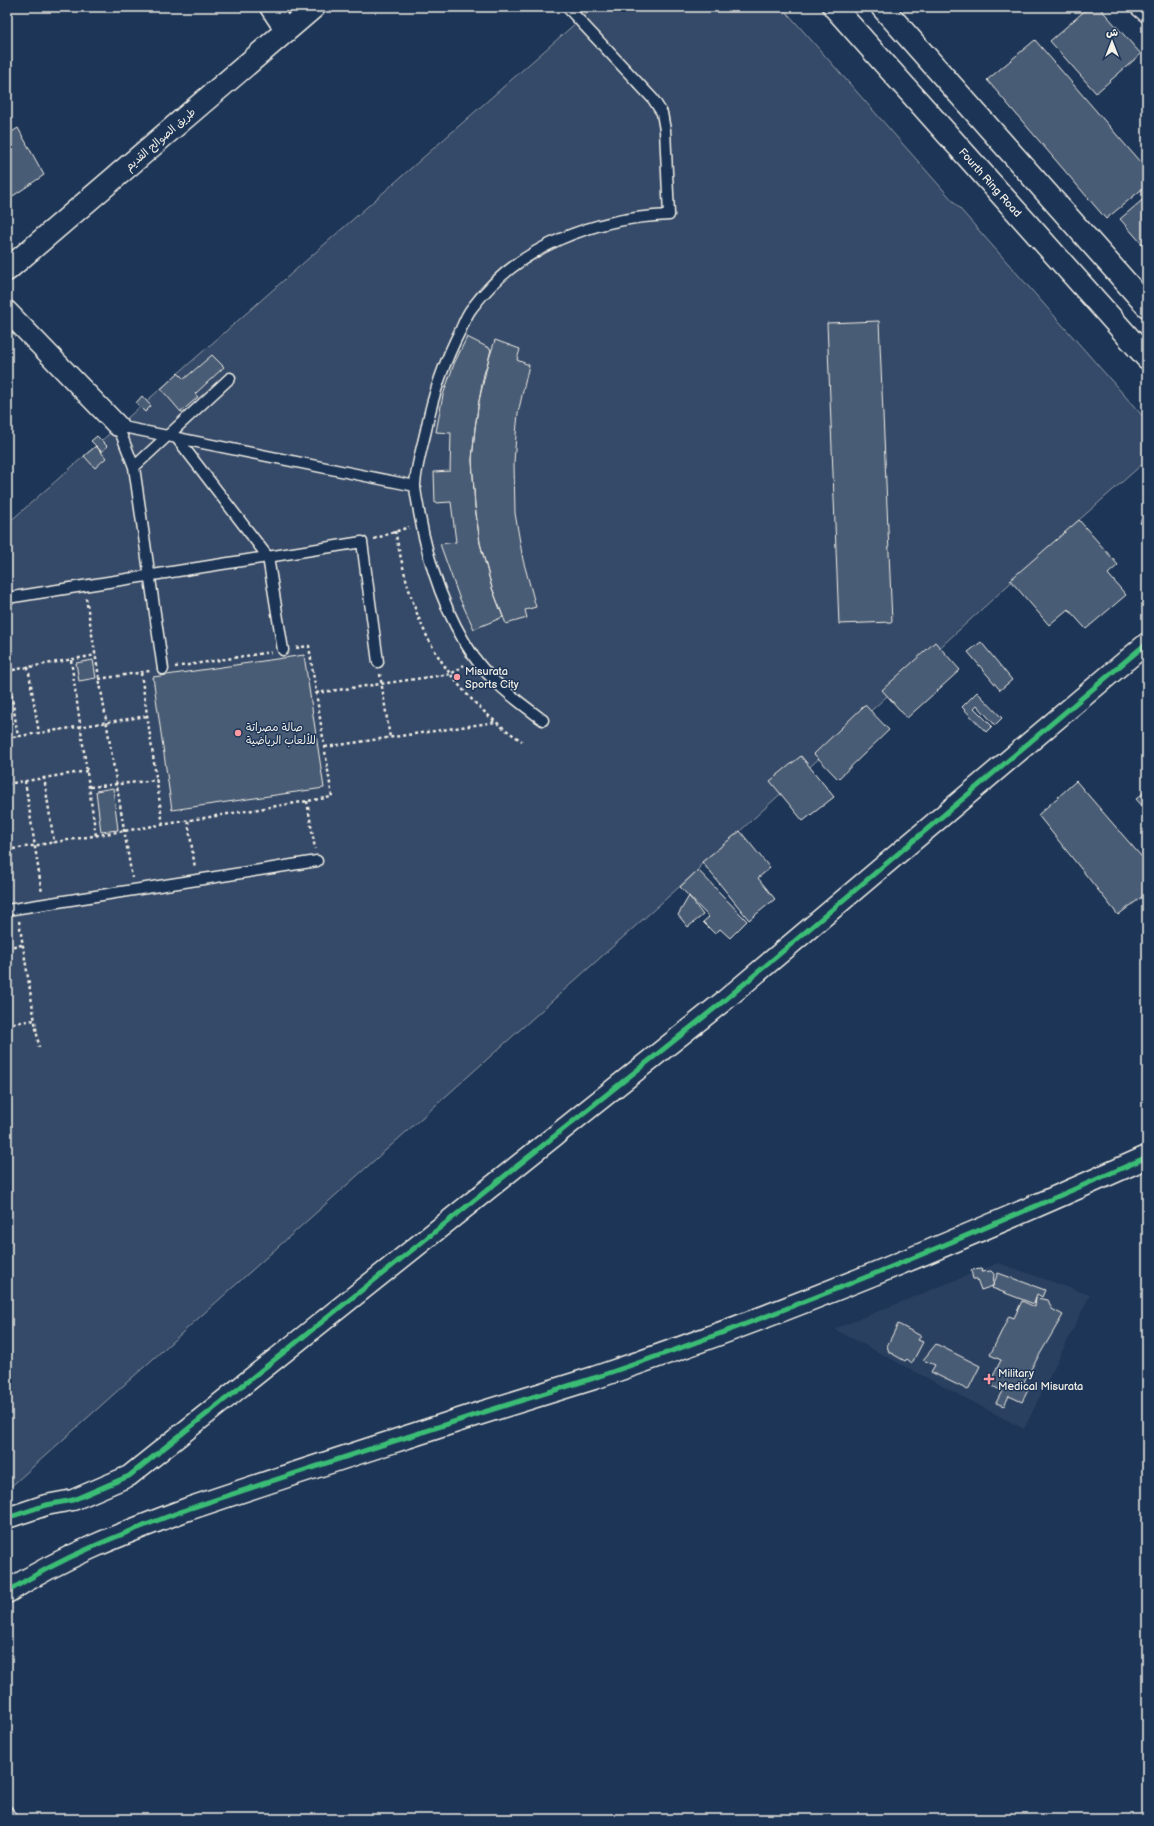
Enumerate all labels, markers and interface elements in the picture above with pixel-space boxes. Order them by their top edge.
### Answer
north arrow [1092,22,1132,62]
text: ش [1106,26,1118,39]
street label: طريق الصوالح القديم [122,105,200,175]
street label: Fourth Ring Road [956,146,1024,220]
place label: Misurata Sports City [465,665,519,691]
marker: Misurata Sports City [452,672,462,682]
place label: صالة مصراتة للألعاب الرياضية [246,721,316,748]
marker: صالة مصراتة للألعاب الرياضية [233,728,243,738]
place label: Military Medical Misurata [998,1367,1083,1393]
marker: Military Medical Misurata [983,1373,995,1385]

